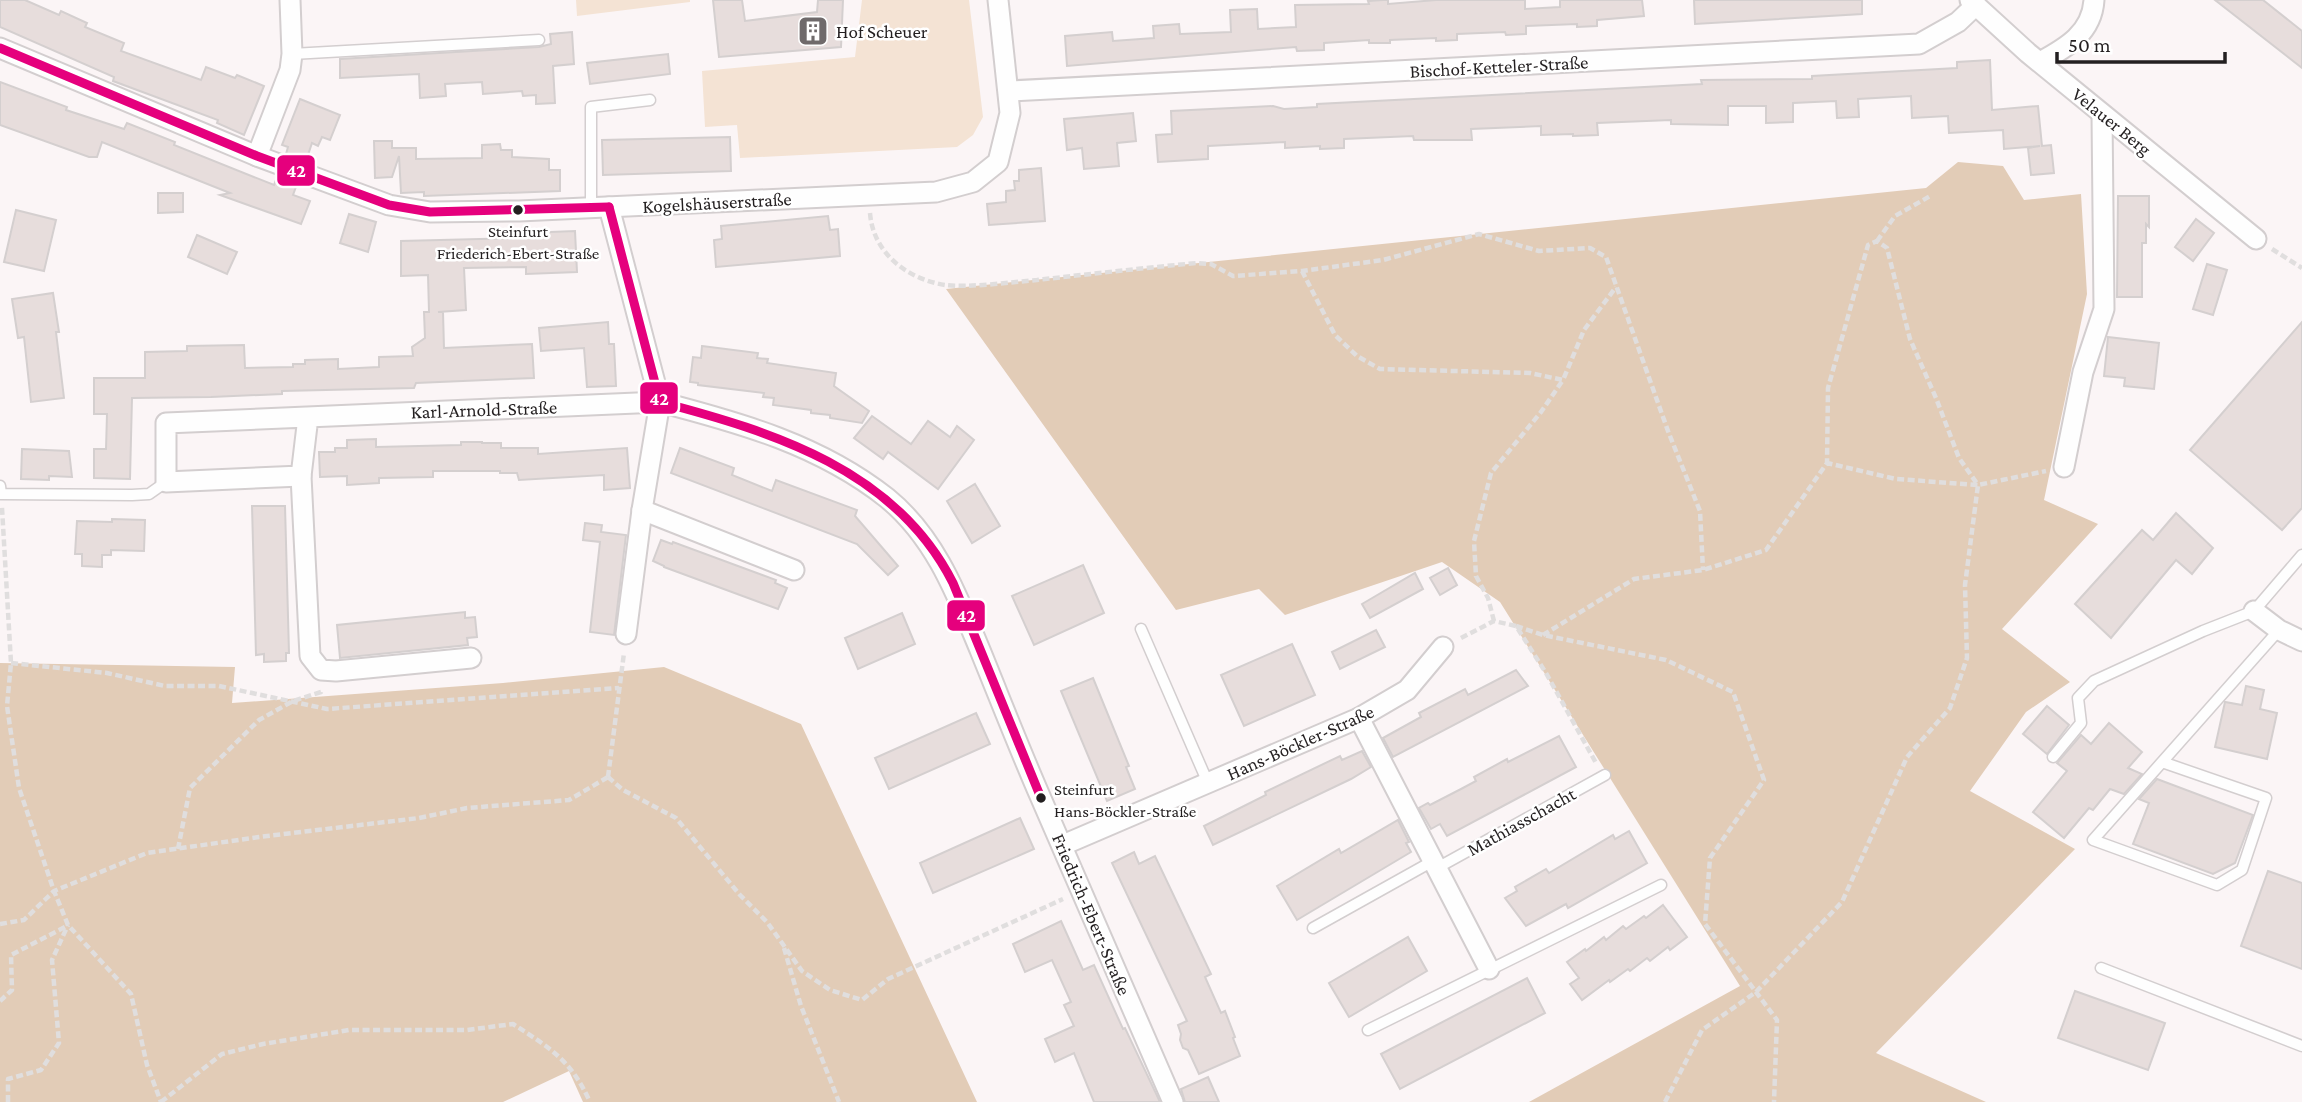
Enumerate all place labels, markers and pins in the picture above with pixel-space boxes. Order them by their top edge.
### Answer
building icon: Hof Scheuer [796,14,830,48]
place label: Hof Scheuer [836,21,928,42]
marker: Steinfurt Friederich-Ebert-Straße [511,203,525,217]
place label: Steinfurt Friederich-Ebert-Straße [437,222,599,263]
place label: Steinfurt Hans-Böckler-Straße [1054,780,1196,821]
marker: Steinfurt Hans-Böckler-Straße [1034,791,1048,805]

